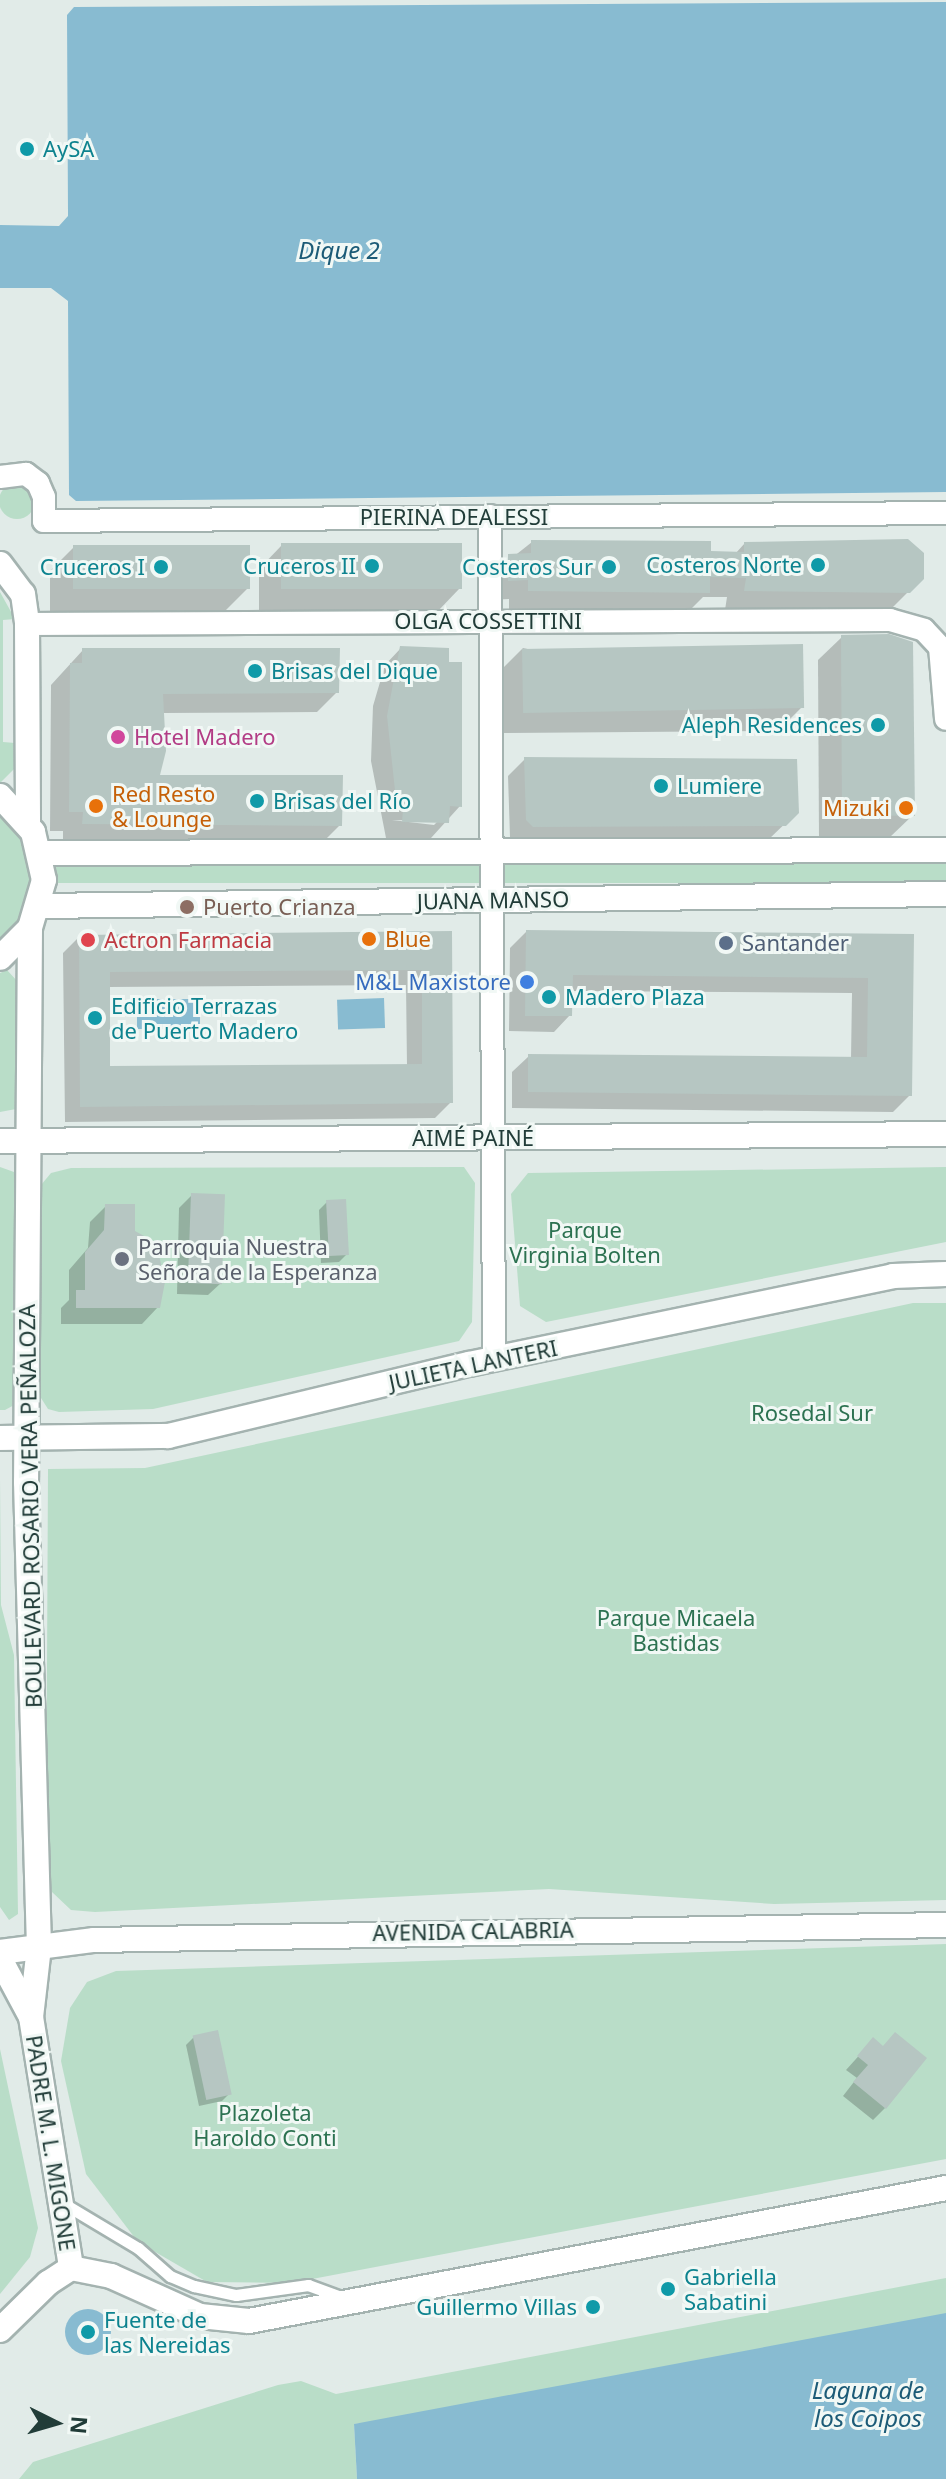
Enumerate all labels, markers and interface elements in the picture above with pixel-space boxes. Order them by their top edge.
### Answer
place label: AySA [43,136,94,162]
marker: AySA [18,140,36,158]
water label: Dique 2 [298,236,380,264]
street label: PIERINA DEALESSI [360,504,548,530]
place label: Costeros Norte [646,552,802,578]
place label: Cruceros II [243,553,356,579]
place label: Cruceros I [40,554,145,580]
place label: Costeros Sur [462,554,593,580]
marker: Costeros Norte [809,556,827,574]
marker: Cruceros II [363,557,381,575]
marker: Cruceros I [152,558,170,576]
marker: Costeros Sur [600,558,618,576]
street label: OLGA COSSETTINI [394,608,582,634]
place label: Brisas del Dique [271,658,438,684]
marker: Brisas del Dique [246,662,264,680]
place label: Aleph Residences [682,712,862,738]
marker: Aleph Residences [869,716,887,734]
place label: Hotel Madero [134,724,276,750]
marker: Hotel Madero [109,728,127,746]
place label: Lumiere [677,773,762,799]
marker: Lumiere [652,777,670,795]
place label: Red Resto & Lounge [112,780,215,832]
place label: Brisas del Río [273,788,411,814]
marker: Brisas del Río [248,792,266,810]
place label: Mizuki [823,795,890,821]
marker: Red Resto & Lounge [87,797,105,815]
marker: Mizuki [897,799,915,817]
street label: JUANA MANSO [417,885,569,915]
place label: Puerto Crianza [203,894,356,920]
marker: Puerto Crianza [178,898,196,916]
place label: Blue [385,926,431,952]
place label: Actron Farmacia [104,927,272,953]
marker: Blue [360,930,378,948]
place label: Santander [742,930,849,956]
marker: Actron Farmacia [79,931,97,949]
marker: Santander [717,934,735,952]
place label: M&L Maxistore [355,969,511,995]
marker: M&L Maxistore [518,973,536,991]
place label: Madero Plaza [565,984,705,1010]
marker: Madero Plaza [540,988,558,1006]
place label: Edificio Terrazas de Puerto Madero [111,992,298,1044]
marker: Edificio Terrazas de Puerto Madero [86,1009,104,1027]
street label: AIMÉ PAINÉ [412,1125,534,1151]
park label: Parque Virginia Bolten [509,1216,661,1268]
place label: Parroquia Nuestra Señora de la Esperanza [138,1233,377,1284]
marker: Parroquia Nuestra Señora de la Esperanza [113,1250,131,1268]
street label: BOULEVARD ROSARIO VERA PEÑALOZA [13,1304,47,1708]
street label: JULIETA LANTERI [386,1334,560,1396]
park label: Rosedal Sur [751,1400,873,1426]
park label: Parque Micaela Bastidas [597,1604,755,1656]
street label: AVENIDA CALABRIA [372,1916,574,1946]
street label: PADRE M. L. MIGONE [21,2033,81,2253]
park label: Plazoleta Haroldo Conti [193,2099,337,2150]
place label: Gabriella Sabatini [684,2263,777,2314]
marker: Gabriella Sabatini [659,2280,677,2298]
place label: Guillermo Villas [416,2294,577,2320]
marker: Guillermo Villas [584,2298,602,2316]
place label: Fuente de las Nereidas [104,2306,231,2358]
marker: Fuente de las Nereidas [79,2323,97,2341]
water label: Laguna de los Coipos [812,2376,924,2432]
north arrow [16,2383,96,2463]
text: N [64,2415,96,2435]

